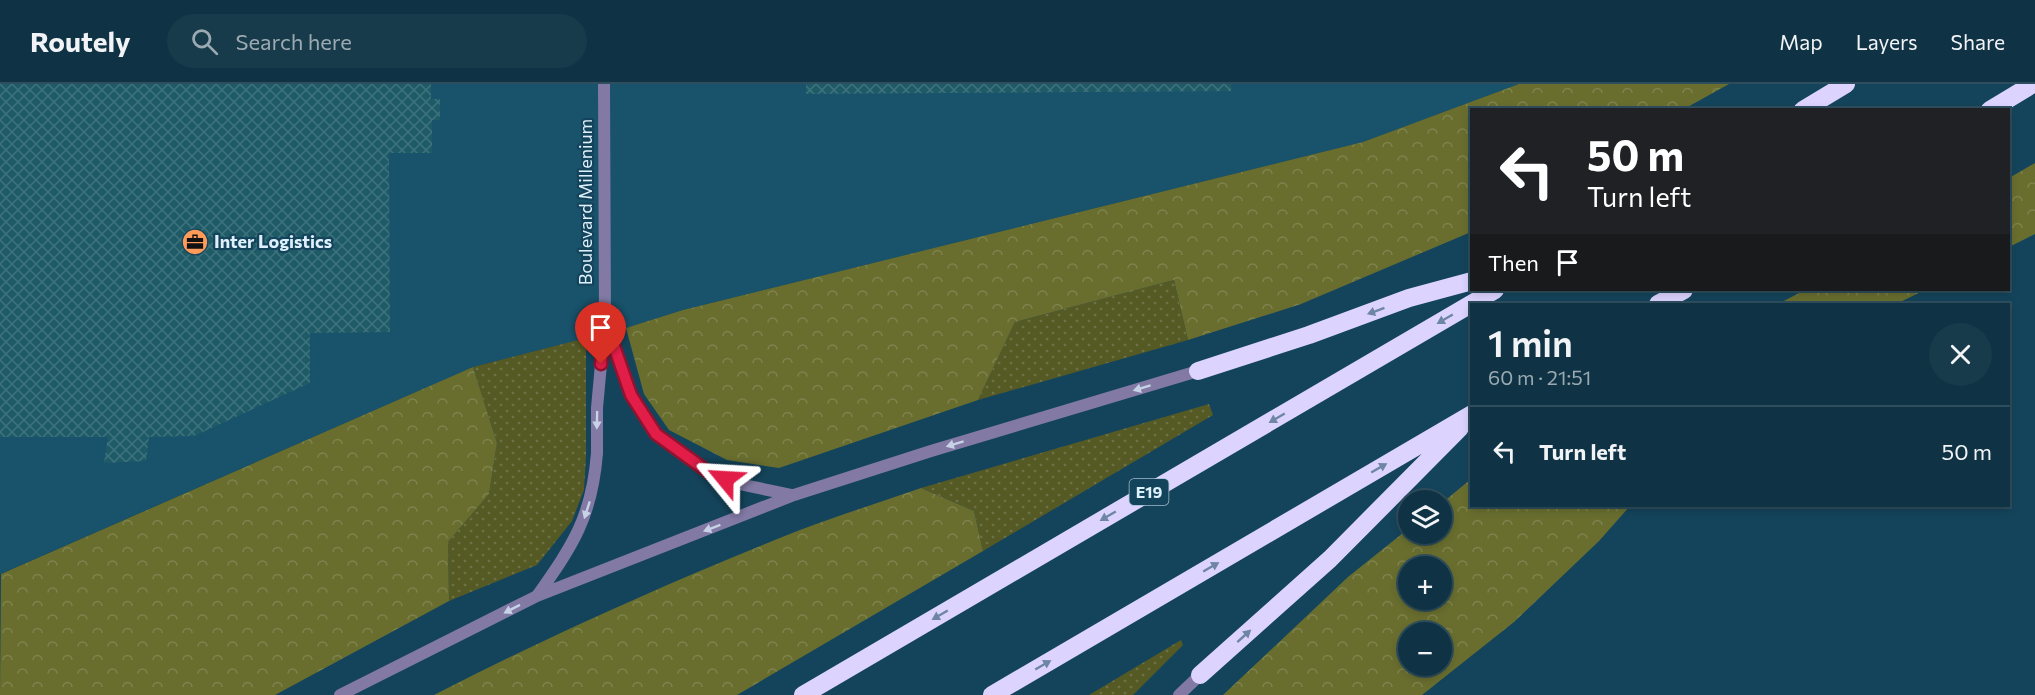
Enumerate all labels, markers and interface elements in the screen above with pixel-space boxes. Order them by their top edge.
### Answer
search box [167,14,587,68]
text: Routely [30,24,131,58]
icon: search [188,25,221,58]
text: Search here [236,28,352,55]
text: Map [1779,29,1823,54]
text: Layers [1856,29,1918,54]
text: Share [1951,29,2005,54]
street label: Boulevard Millenium [574,119,596,285]
text: 50 m [1587,128,1684,180]
icon: left [1488,132,1566,210]
text: Turn left [1587,180,1691,213]
office icon: Inter Logistics [180,227,210,257]
place label: Inter Logistics [214,230,332,252]
icon: arrive [1551,246,1584,279]
text: Then [1488,249,1539,276]
pin [575,302,626,364]
one-way arrow [1367,306,1385,316]
icon: arrive [584,311,617,344]
one-way arrow [1436,314,1453,324]
text: 1 min [1488,320,1573,364]
button: close [1929,323,1992,386]
text: 60 m · 21:51 [1488,365,1591,389]
one-way arrow [1133,384,1151,393]
one-way arrow [592,410,602,429]
one-way arrow [1269,412,1285,423]
icon: left [1488,435,1521,468]
text: Turn left [1539,438,1626,465]
text: 50 m [1942,438,1992,465]
one-way arrow [946,440,964,449]
position arrow [693,447,757,511]
one-way arrow [1371,463,1388,473]
road number: E19 [1130,479,1168,505]
map controls [1398,490,1452,676]
button: layers [1398,490,1452,544]
one-way arrow [581,501,591,519]
one-way arrow [1099,511,1116,521]
one-way arrow [702,523,720,533]
button: + [1398,556,1452,610]
one-way arrow [1203,561,1219,572]
one-way arrow [503,604,520,614]
one-way arrow [932,609,948,620]
button: − [1398,622,1452,676]
one-way arrow [1236,630,1251,643]
one-way arrow [1035,660,1051,671]

